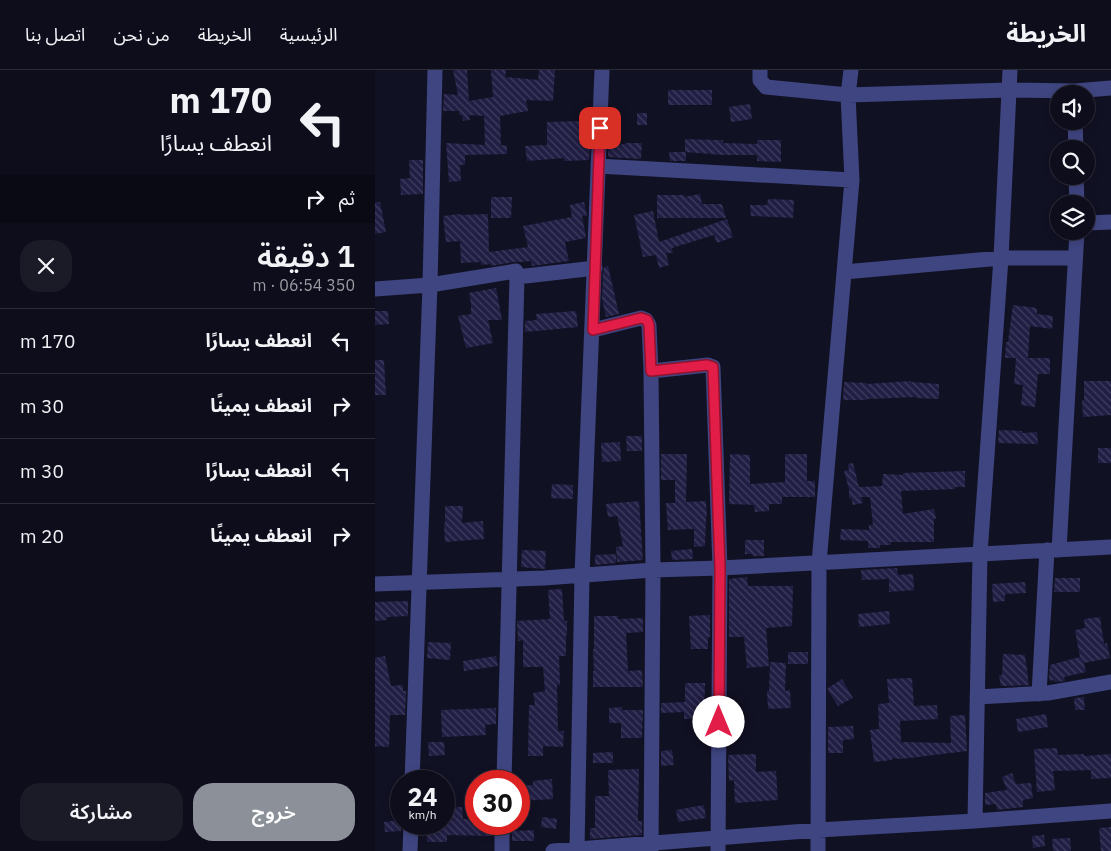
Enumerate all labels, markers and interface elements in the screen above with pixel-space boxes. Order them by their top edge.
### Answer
text: الخريطة [1006,17,1086,49]
text: اتصل بنا [25,23,85,46]
text: من نحن [113,23,170,46]
text: الخريطة [198,23,252,46]
text: الرئيسية [280,23,338,46]
text: 170 m [169,77,272,123]
map controls [1050,85,1095,240]
button: sound [1050,85,1095,130]
icon: left [290,90,355,155]
pin [579,107,621,149]
icon: arrive [586,114,614,142]
text: انعطف يسارًا [160,128,272,157]
button: search [1050,140,1095,185]
icon: right [301,185,329,213]
text: ثم [339,186,355,210]
button: layers [1050,195,1095,240]
text: 1 دقيقة [257,236,355,275]
button: close [20,240,72,292]
text: 350 m · 06:54 [253,275,355,295]
icon: left [327,327,355,355]
text: انعطف يسارًا [205,328,312,352]
text: 170 m [20,329,75,353]
icon: right [327,392,355,420]
text: انعطف يمينًا [210,393,312,417]
text: 30 m [20,394,64,418]
icon: left [327,457,355,485]
text: انعطف يسارًا [205,458,312,482]
text: 30 m [20,459,64,483]
icon: right [327,522,355,550]
text: انعطف يمينًا [210,523,312,547]
text: 20 m [20,524,64,548]
position arrow [692,695,744,747]
speed limit sign: 30 [465,770,530,835]
text: 24 [407,780,438,813]
button: مشاركة [20,783,183,841]
button: خروج [193,783,355,841]
text: km/h [408,807,437,822]

